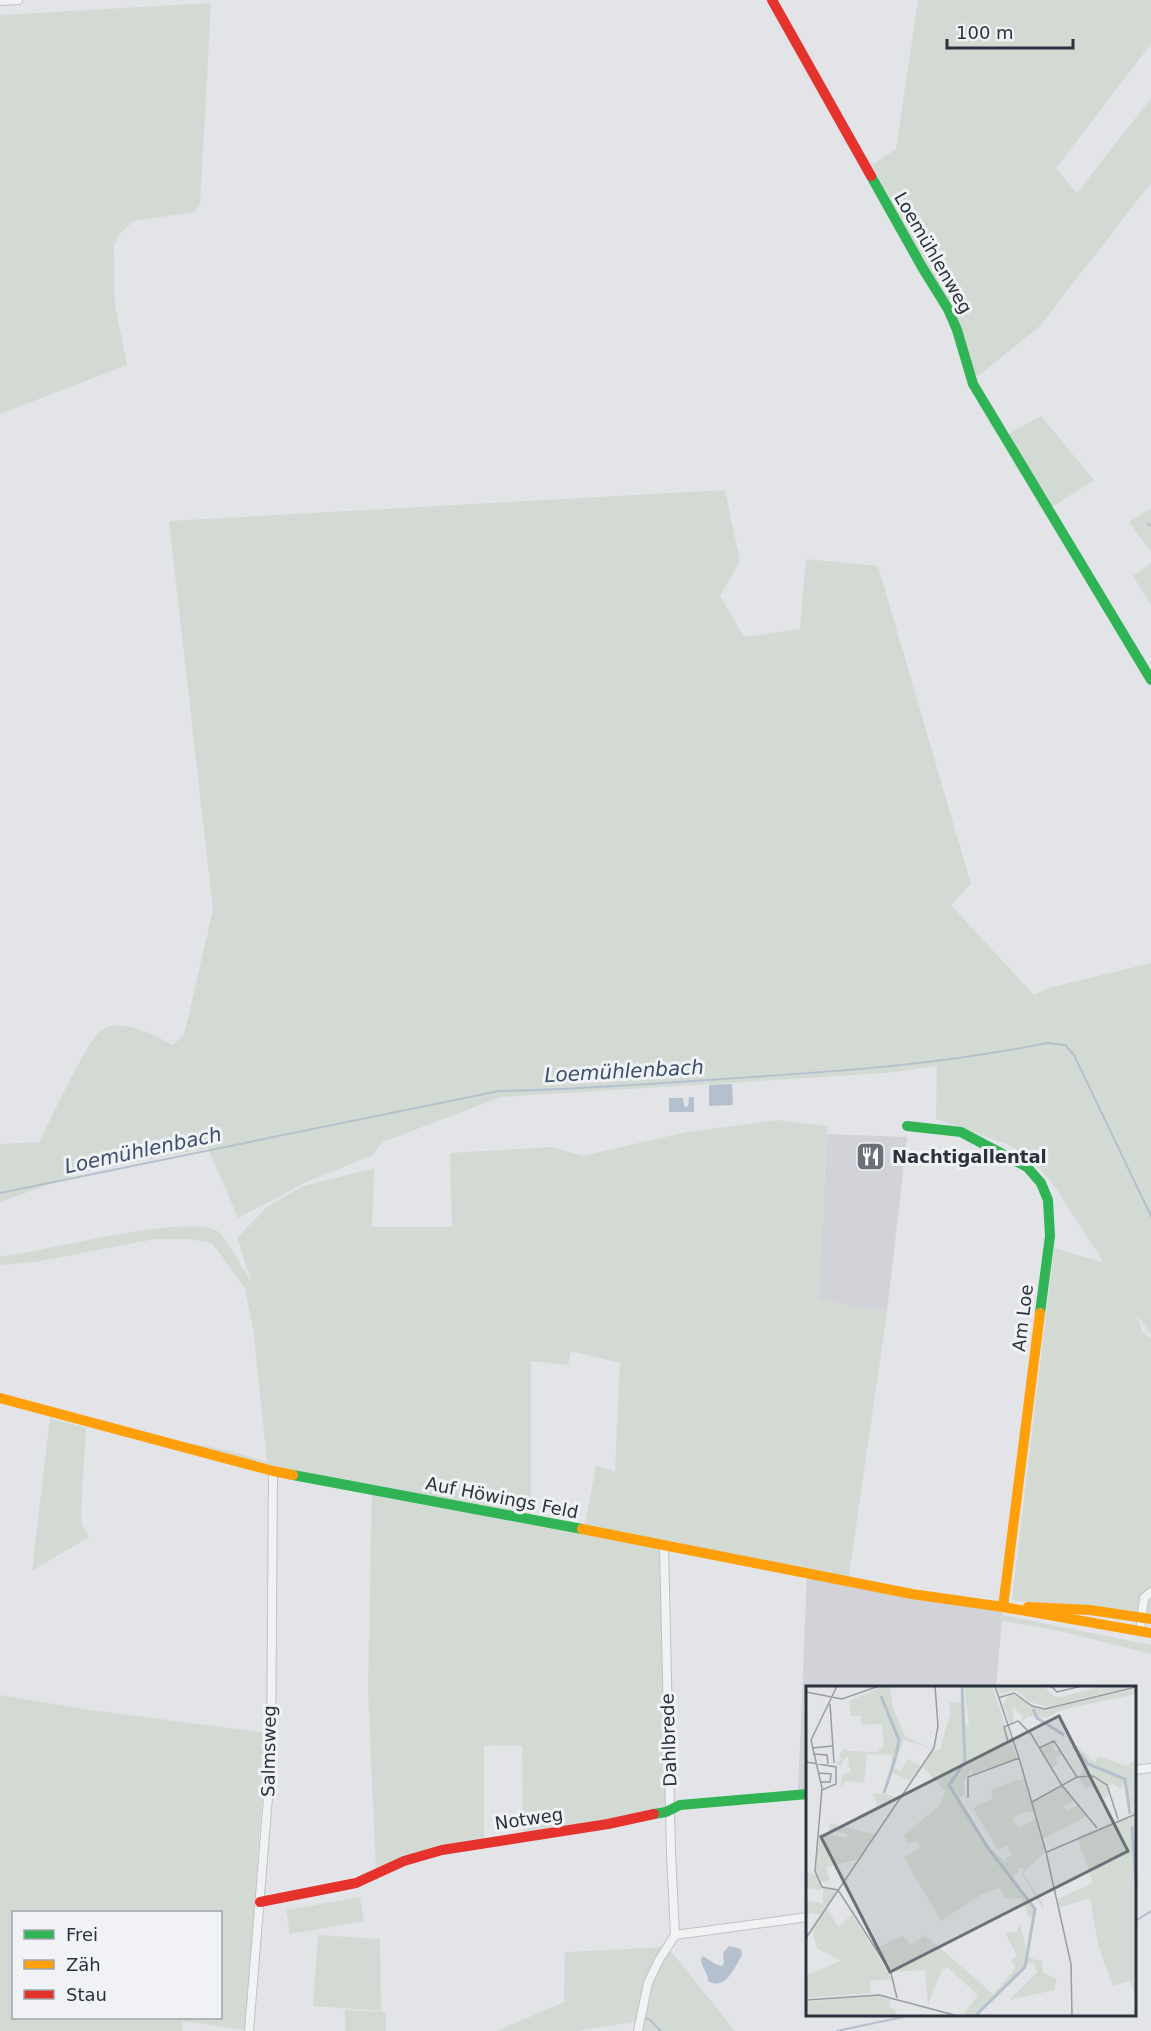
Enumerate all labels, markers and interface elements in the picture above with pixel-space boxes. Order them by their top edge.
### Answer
scale bar [947,12,1073,50]
text: 100 m [956,22,1014,43]
street label: Loemühlenweg [890,188,977,317]
water label: Loemühlenbach [544,1055,704,1087]
water label: Loemühlenbach [62,1122,224,1178]
restaurant icon: Nachtigallental [855,1141,887,1173]
place label: Nachtigallental [892,1146,1047,1167]
street label: Am Loe [1008,1283,1037,1353]
street label: Auf Höwings Feld [424,1472,580,1523]
inset map [806,1686,1136,2016]
street label: Dahlbrede [656,1693,681,1787]
street label: Salmsweg [257,1705,280,1797]
street label: Notweg [493,1803,564,1834]
legend [12,1911,222,2019]
text: Frei [66,1924,98,1945]
text: Zäh [66,1954,101,1975]
text: Stau [66,1984,107,2005]

